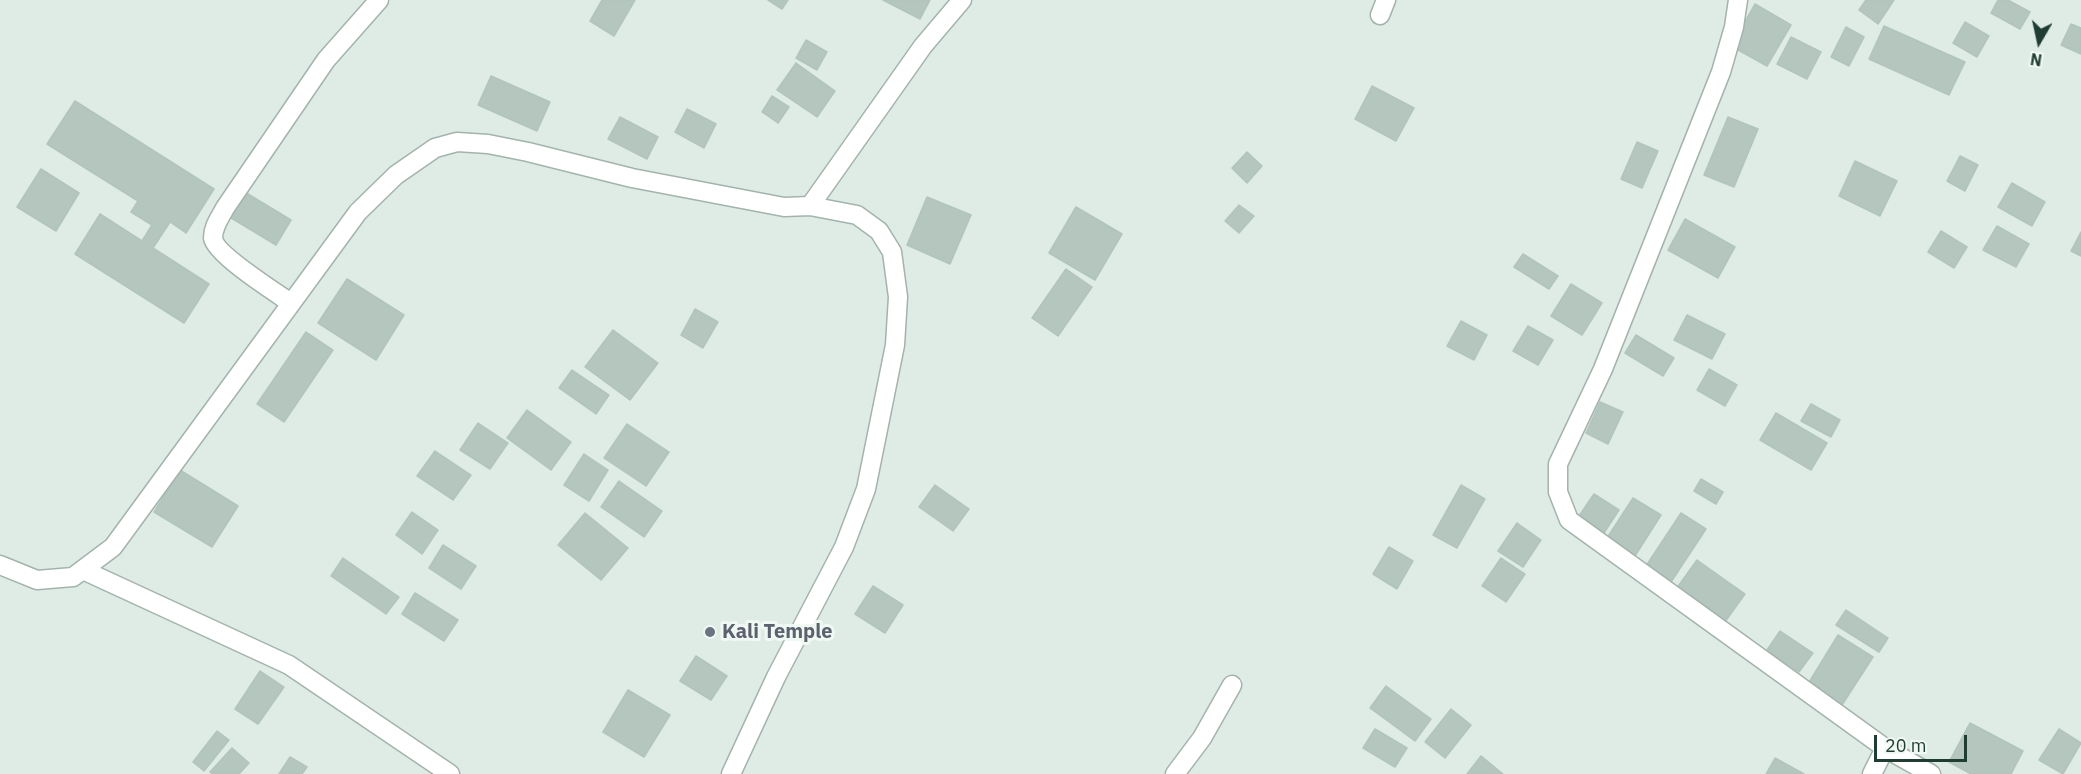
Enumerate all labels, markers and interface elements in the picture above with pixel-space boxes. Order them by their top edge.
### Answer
north arrow [2009,12,2069,72]
text: N [2029,49,2043,71]
place label: Kali Temple [722,620,833,644]
marker: Kali Temple [703,625,717,639]
scale bar [1877,723,1970,761]
text: 20 m [1885,734,1927,757]

